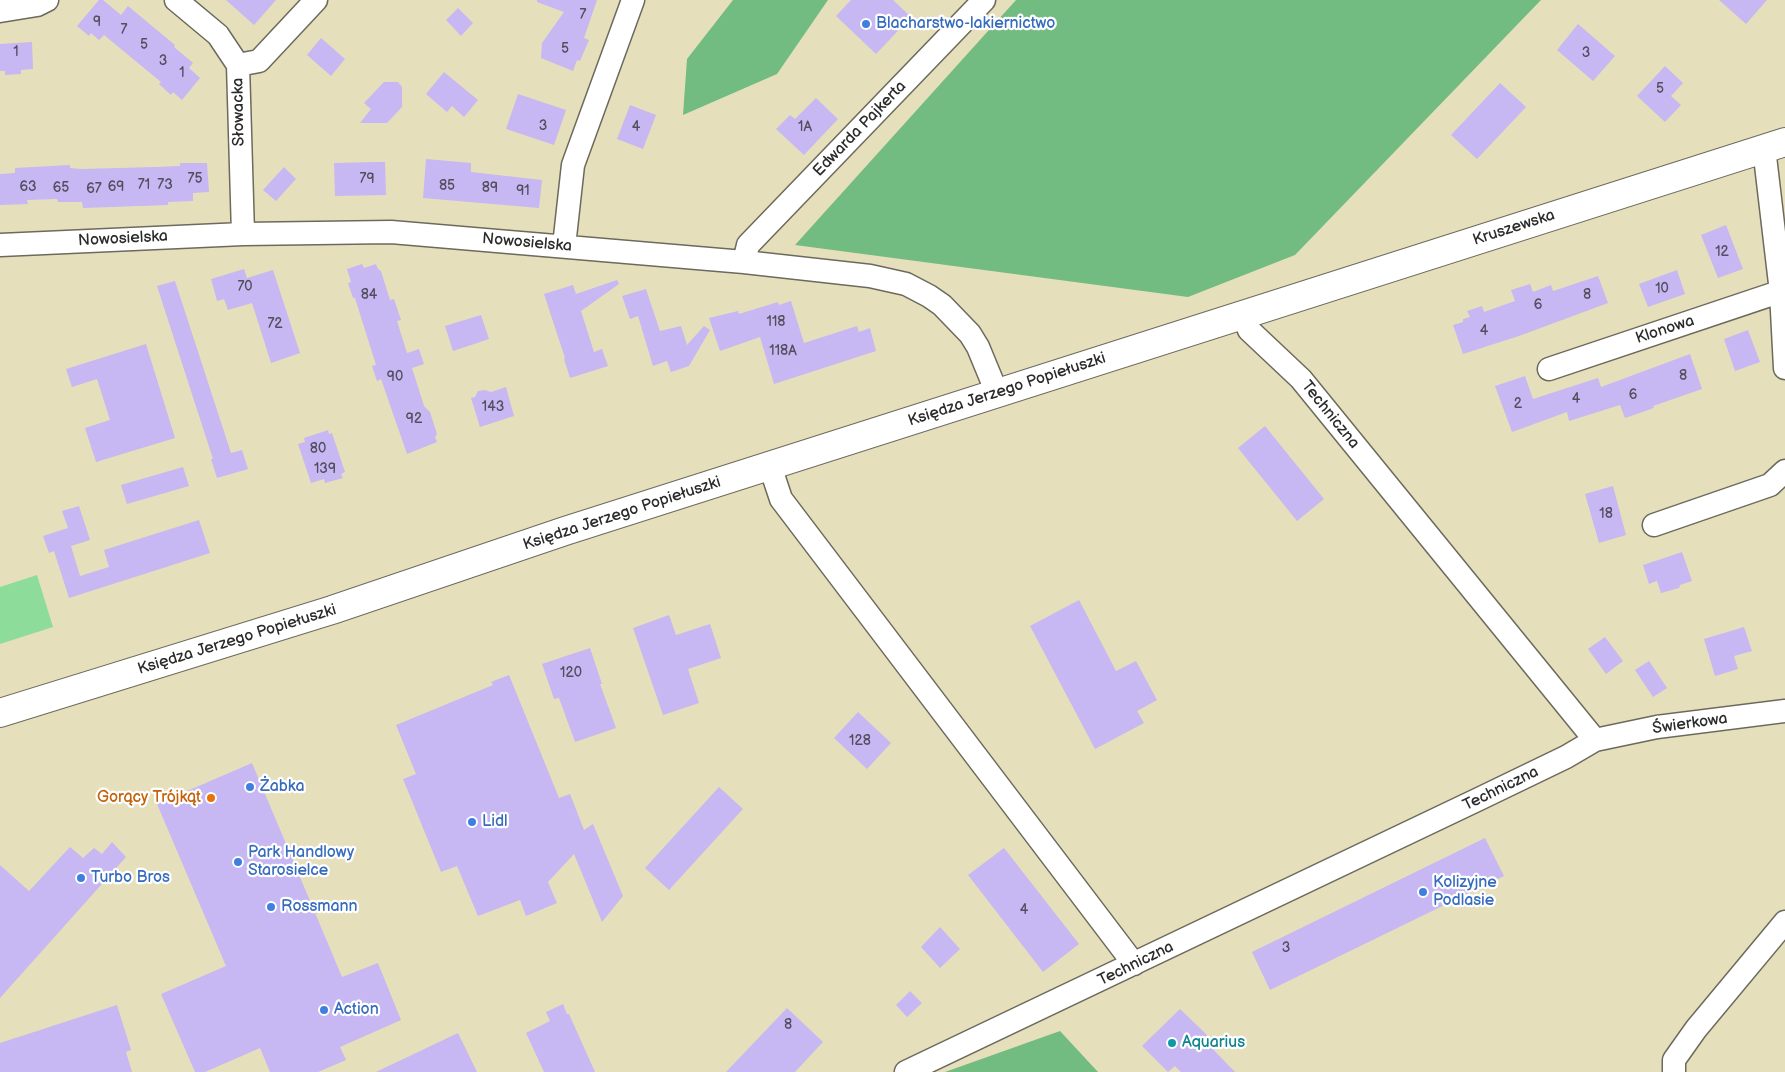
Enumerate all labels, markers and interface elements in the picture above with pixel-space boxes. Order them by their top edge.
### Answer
house number: 7 [580,7,586,23]
house number: 9 [93,14,101,30]
place label: Blacharstwo-lakiernictwo [876,14,1055,34]
marker: Blacharstwo-lakiernictwo [860,18,872,30]
house number: 7 [121,22,127,38]
house number: 5 [140,37,148,53]
house number: 5 [561,41,569,57]
house number: 1 [13,44,19,60]
house number: 3 [1582,45,1590,61]
house number: 3 [159,53,167,69]
house number: 1 [179,65,185,81]
street label: Edwarda Pajkerta [809,77,911,181]
street label: Słowacka [229,78,249,146]
house number: 5 [1656,81,1664,97]
house number: 3 [539,118,547,134]
house number: 4 [632,119,640,135]
house number: 1A [798,119,812,135]
house number: 75 [188,171,202,187]
house number: 79 [360,171,374,187]
house number: 71 [138,177,150,193]
house number: 73 [157,177,173,193]
house number: 85 [439,178,455,194]
house number: 63 [19,179,37,195]
house number: 69 [108,179,124,195]
house number: 65 [53,180,69,196]
house number: 89 [482,180,498,196]
house number: 67 [86,181,102,197]
house number: 91 [516,183,530,199]
street label: Kruszewska [1471,206,1557,250]
street label: Nowosielska [78,227,168,251]
street label: Nowosielska [481,230,573,256]
house number: 12 [1715,244,1729,260]
house number: 70 [237,279,253,295]
house number: 10 [1655,281,1669,297]
house number: 84 [361,287,377,303]
house number: 8 [1583,287,1591,303]
house number: 6 [1534,297,1542,313]
street label: Klonowa [1633,312,1697,348]
house number: 118 [767,314,785,330]
house number: 72 [267,316,283,332]
house number: 4 [1480,323,1488,339]
house number: 118A [769,343,797,359]
street label: Księdza Jerzego Popiełuszki [906,349,1108,431]
house number: 8 [1679,368,1687,384]
house number: 90 [387,369,403,385]
street label: Techniczna [1297,377,1363,453]
house number: 6 [1629,387,1637,403]
house number: 4 [1572,391,1580,407]
house number: 2 [1514,396,1522,412]
house number: 143 [482,399,504,415]
house number: 92 [406,411,422,427]
house number: 80 [310,441,326,457]
house number: 139 [314,461,336,477]
street label: Księdza Jerzego Popiełuszki [521,473,723,555]
house number: 18 [1599,506,1613,522]
street label: Księdza Jerzego Popiełuszki [135,601,339,679]
house number: 120 [560,665,582,681]
street label: Świerkowa [1651,709,1729,739]
house number: 128 [849,733,871,749]
street label: Techniczna [1460,762,1542,816]
place label: Żabka [260,777,304,797]
marker: Żabka [244,781,256,793]
place label: Gorący Trójkąt [97,788,201,808]
marker: Gorący Trójkąt [205,792,217,804]
place label: Lidl [482,812,508,832]
marker: Lidl [466,816,478,828]
place label: Park Handlowy Starosielce [248,843,354,881]
marker: Park Handlowy Starosielce [232,856,244,868]
place label: Turbo Bros [91,868,170,888]
marker: Turbo Bros [75,872,87,884]
place label: Kolizyjne Podlasie [1433,873,1497,911]
marker: Kolizyjne Podlasie [1417,886,1429,898]
place label: Rossmann [281,897,358,917]
marker: Rossmann [265,901,277,913]
house number: 4 [1020,902,1028,918]
street label: Techniczna [1095,937,1177,991]
house number: 3 [1282,940,1290,956]
place label: Action [334,1000,379,1020]
marker: Action [318,1004,330,1016]
house number: 8 [784,1017,792,1033]
place label: Aquarius [1182,1033,1245,1053]
marker: Aquarius [1166,1037,1178,1049]

